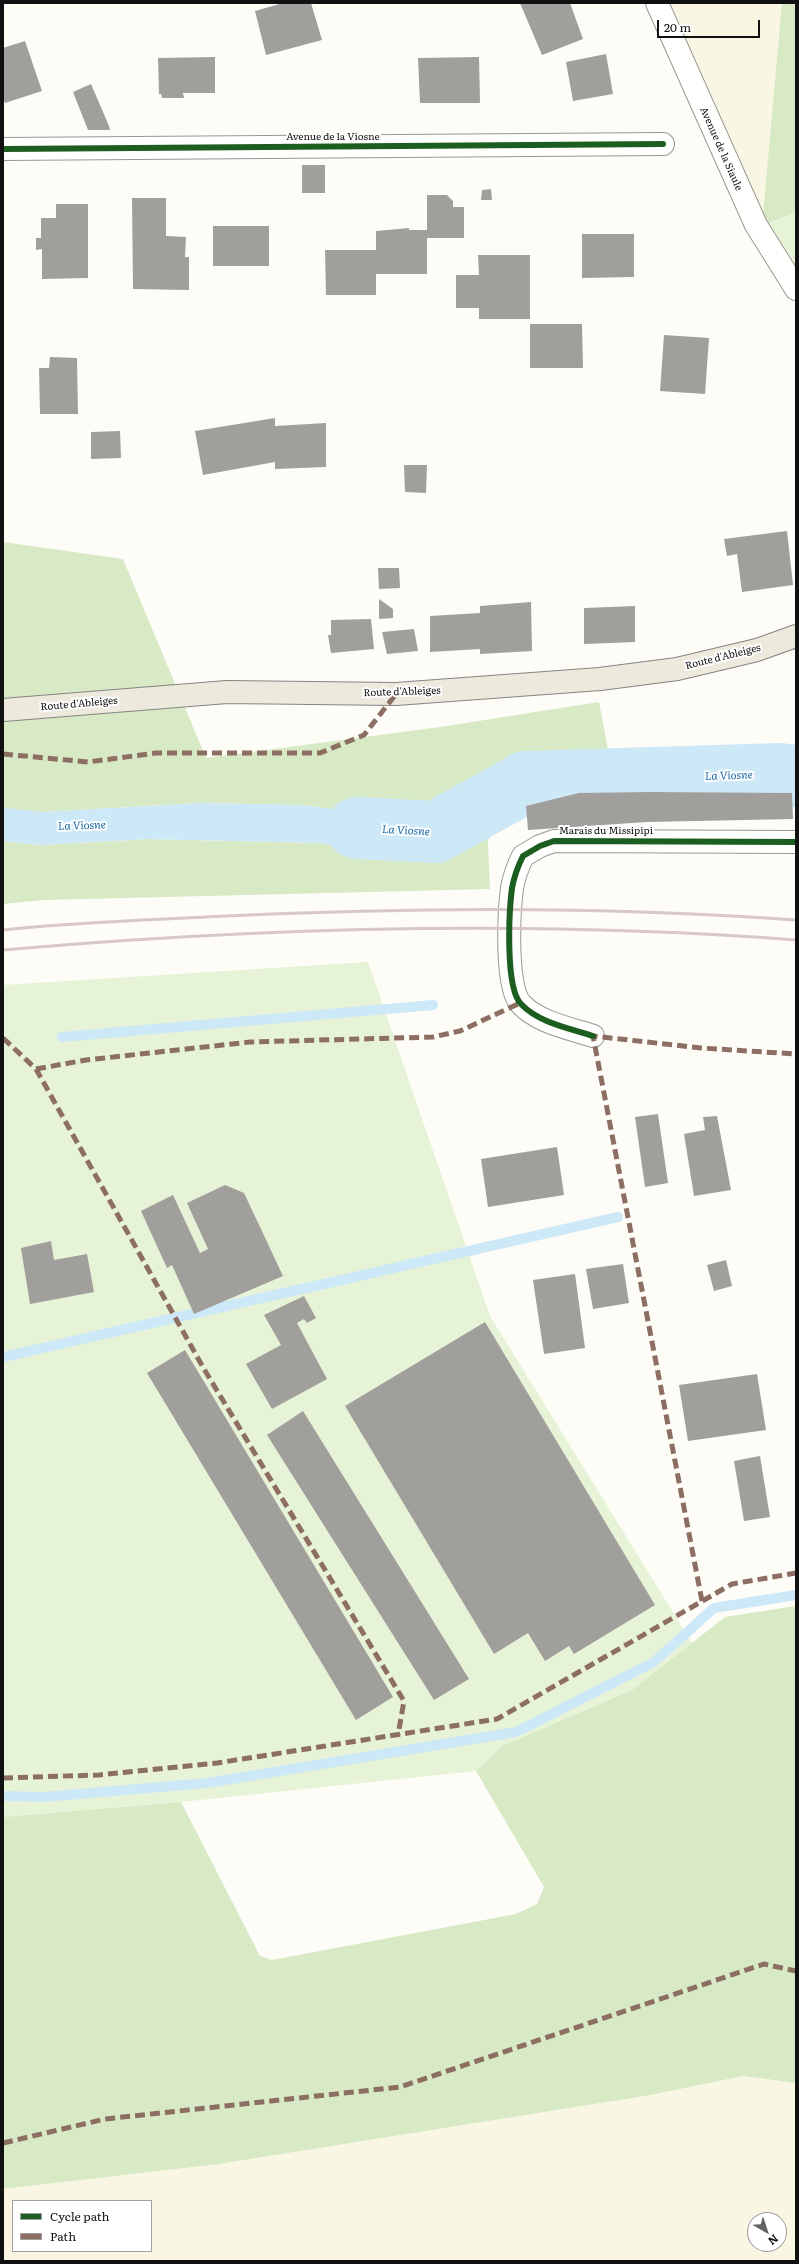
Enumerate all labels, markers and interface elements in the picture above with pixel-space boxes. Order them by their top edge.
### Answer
scale bar [659,12,762,38]
text: 20 m [664,18,691,36]
street label: Avenue de la Siaule [697,105,745,193]
street label: Avenue de la Viosne [286,131,380,143]
street label: Route d'Ableiges [684,642,762,672]
street label: Route d'Ableiges [363,685,441,699]
street label: Route d'Ableiges [40,695,118,713]
water label: La Viosne [705,769,753,783]
water label: La Viosne [58,819,106,833]
water label: La Viosne [382,823,430,839]
street label: Marais du Missipipi [559,825,653,837]
legend [12,2200,152,2252]
text: Cycle path [50,2207,110,2225]
north arrow [747,2212,787,2252]
text: Path [50,2227,76,2245]
text: N [765,2231,783,2250]

